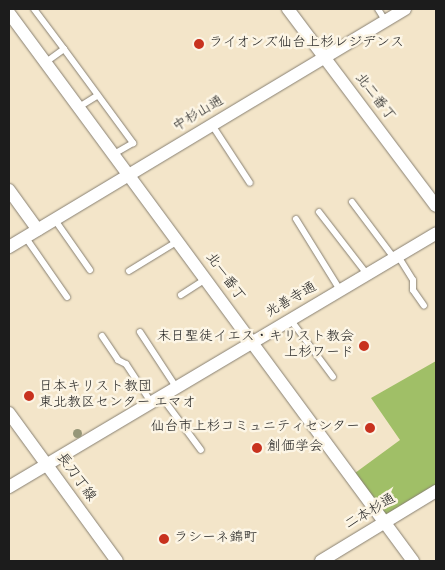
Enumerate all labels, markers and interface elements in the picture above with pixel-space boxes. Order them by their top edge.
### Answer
place label: ライオンズ仙台上杉レジデンス [209,36,405,52]
marker: ライオンズ仙台上杉レジデンス [193,38,205,50]
street label: 北二番丁 [350,71,398,125]
street label: 中杉山通 [171,93,227,137]
street label: 北一番丁 [201,250,247,306]
street label: 光善寺通 [264,280,320,322]
place label: 末日聖徒イエス・キリスト教会 上杉ワード [158,330,354,362]
marker: 末日聖徒イエス・キリスト教会 上杉ワード [358,340,370,352]
place label: 日本キリスト教団 東北教区センター エマオ [39,380,196,412]
marker: 日本キリスト教団 東北教区センター エマオ [23,390,35,402]
place label: 仙台市上杉コミュニティセンター [150,420,360,436]
marker: 仙台市上杉コミュニティセンター [364,422,376,434]
place label: 創価学会 [267,440,323,456]
marker: 創価学会 [251,442,263,454]
street label: 長刀丁線 [52,450,98,506]
street label: 二本杉通 [343,491,399,535]
place label: ラシーネ錦町 [174,531,258,547]
marker: ラシーネ錦町 [158,533,170,545]

